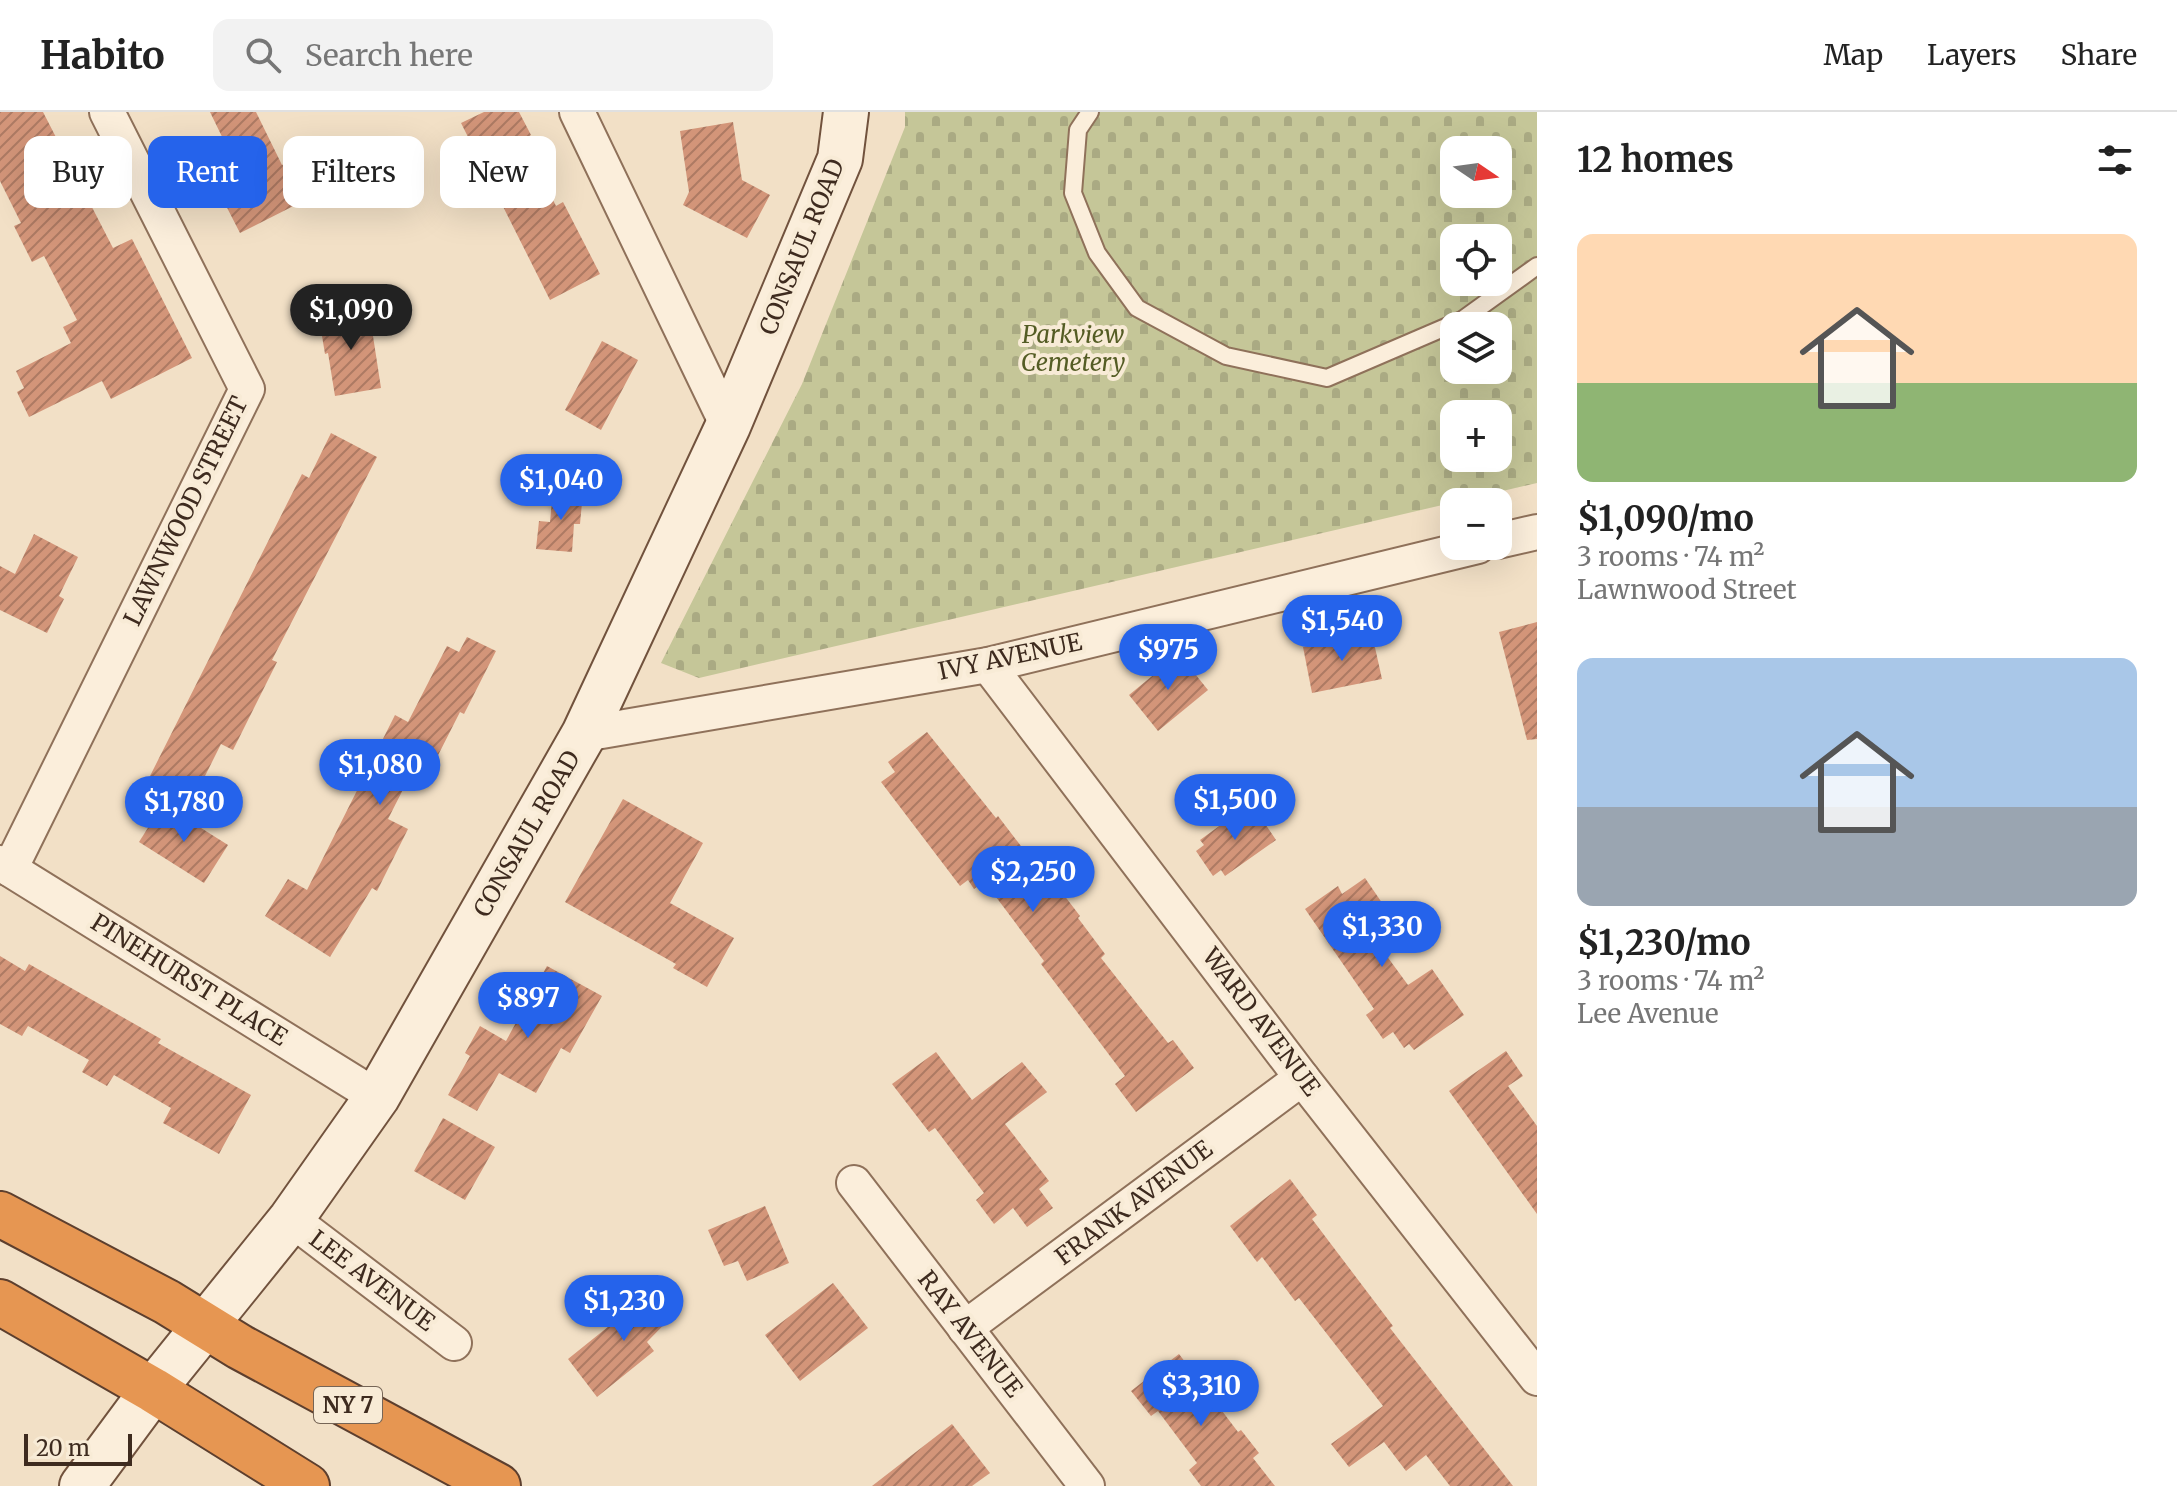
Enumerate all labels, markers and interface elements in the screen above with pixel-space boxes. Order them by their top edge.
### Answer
search box [213,19,773,91]
text: Habito [40,32,165,79]
icon: search [241,33,285,77]
text: Search here [305,36,473,74]
text: Map [1823,37,1883,73]
text: Layers [1927,37,2016,73]
text: Share [2060,37,2137,73]
chip: Buy [24,136,132,208]
chip: Rent [148,136,267,208]
chip: Filters [283,136,424,208]
chip: New [440,136,556,208]
north arrow [1440,136,1512,208]
map controls [1440,136,1512,560]
icon: filters [2093,138,2137,182]
text: 12 homes [1577,139,1734,181]
street label: CONSAUL ROAD [752,154,851,339]
button: locate [1440,224,1512,296]
pin: $1,090 [286,284,416,352]
icon: home [1785,286,1929,430]
text: $1,090 [308,293,394,326]
button: layers [1440,312,1512,384]
park label: Parkview Cemetery [1021,319,1125,378]
street label: LAWNWOOD STREET [117,391,255,630]
button: + [1440,400,1512,472]
pin: $1,040 [496,454,626,522]
text: $1,040 [518,463,604,496]
button: − [1440,488,1512,560]
text: $1,090/mo [1577,498,1754,540]
text: 3 rooms · 74 m² [1577,540,1764,573]
text: Lawnwood Street [1577,573,1797,606]
pin: $1,540 [1277,595,1407,663]
text: $1,540 [1300,604,1384,637]
pin: $975 [1121,624,1215,692]
street label: IVY AVENUE [935,626,1085,687]
text: $975 [1137,633,1199,666]
icon: home [1785,710,1929,854]
pin: $1,080 [315,739,445,807]
street label: CONSAUL ROAD [466,745,587,923]
text: $1,080 [337,748,423,781]
pin: $1,500 [1170,774,1300,842]
pin: $1,780 [119,776,249,844]
text: $1,500 [1192,783,1278,816]
text: $1,780 [143,785,225,818]
pin: $2,250 [968,846,1098,914]
text: $2,250 [990,855,1076,888]
pin: $1,330 [1317,901,1447,969]
street label: PINEHURST PLACE [85,907,294,1053]
text: $1,330 [1341,910,1423,943]
text: $1,230/mo [1577,922,1751,964]
street label: WARD AVENUE [1195,941,1328,1102]
text: 3 rooms · 74 m² [1577,964,1764,997]
pin: $897 [481,972,575,1040]
text: $897 [496,981,560,1014]
text: Lee Avenue [1577,997,1718,1030]
street label: FRANK AVENUE [1049,1133,1219,1272]
street label: LEE AVENUE [303,1223,442,1338]
street label: RAY AVENUE [911,1264,1030,1404]
pin: $1,230 [559,1275,689,1343]
text: $1,230 [582,1284,666,1317]
pin: $3,310 [1136,1360,1266,1428]
text: $3,310 [1161,1369,1241,1402]
road number: NY 7 [314,1387,382,1423]
scale bar [24,1430,132,1466]
text: 20 m [36,1434,90,1462]

